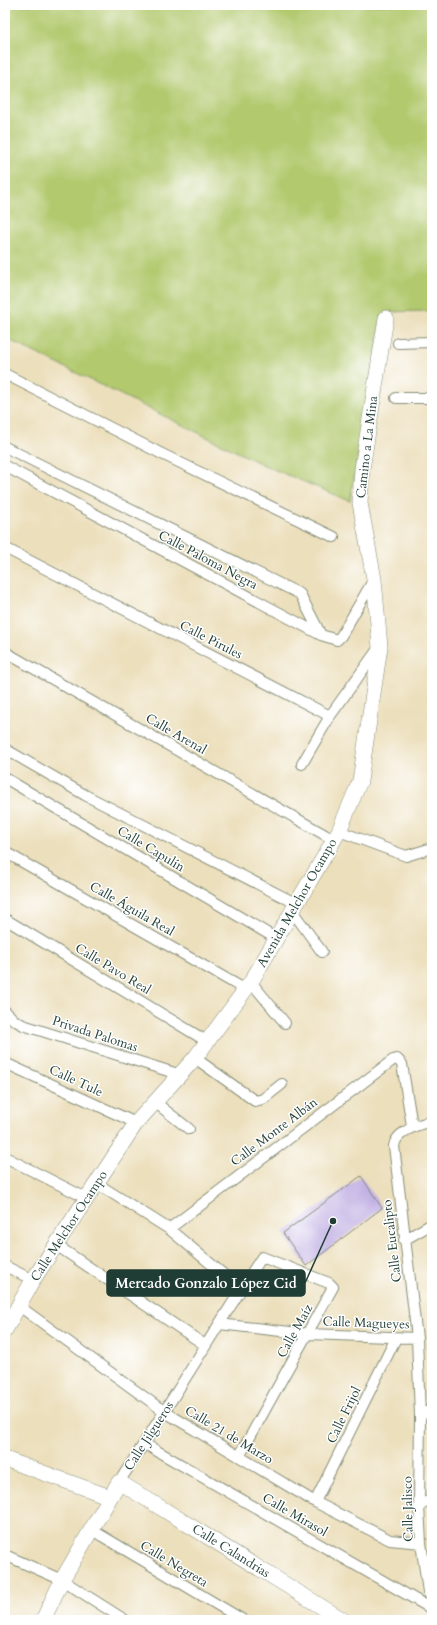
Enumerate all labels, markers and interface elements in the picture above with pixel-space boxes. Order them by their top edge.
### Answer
street label: Camino a La Mina [352,394,382,499]
street label: Calle Paloma Negra [155,526,261,594]
street label: Calle Pirules [176,616,246,664]
street label: Calle Arenal [142,709,210,759]
street label: Calle Capulín [114,822,189,876]
street label: Avenida Melchor Ocampo [253,835,341,971]
street label: Calle Águila Real [86,877,178,941]
street label: Calle Pavo Real [72,939,155,999]
street label: Privada Palomas [50,1012,140,1056]
street label: Calle Tule [46,1061,106,1101]
street label: Calle Monte Albán [227,1093,322,1171]
street label: Calle Melchor Ocampo [26,1167,112,1285]
street label: Calle Eucalipto [378,1199,406,1283]
callout: Mercado Gonzalo López Cid [107,1270,305,1296]
text: Mercado Gonzalo López Cid [115,1274,297,1293]
street label: Calle Maíz [273,1301,317,1361]
street label: Calle Magueyes [322,1312,410,1334]
street label: Calle Frijol [322,1383,366,1447]
street label: Calle Jilgueros [120,1398,178,1474]
street label: Calle 21 de Marzo [181,1401,277,1469]
street label: Calle Jalisco [398,1476,418,1542]
street label: Calle Mirasol [259,1489,331,1541]
street label: Calle Calandrias [189,1520,273,1582]
street label: Calle Negreta [137,1537,212,1592]

